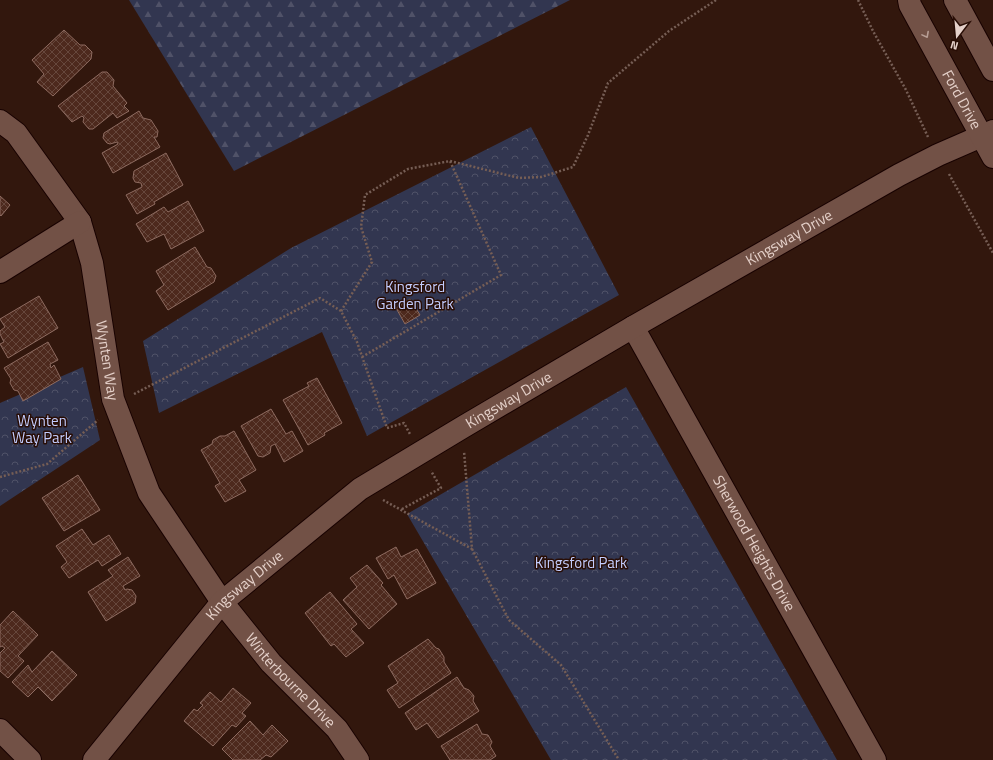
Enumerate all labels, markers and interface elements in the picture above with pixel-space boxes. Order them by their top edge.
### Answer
north arrow [937,16,977,56]
one-way arrow [922,31,929,38]
text: N [948,37,960,54]
street label: Ford Drive [937,66,988,133]
street label: Kingsway Drive [741,203,837,271]
park label: Kingsford Garden Park [376,275,454,315]
street label: Wynten Way [90,319,125,402]
street label: Kingsway Drive [461,365,556,434]
park label: Wynten Way Park [12,409,72,449]
street label: Sherwood Heights Drive [707,471,802,615]
street label: Kingsway Drive [200,545,288,625]
park label: Kingsford Park [535,551,627,574]
street label: Winterbourne Drive [240,628,341,733]

